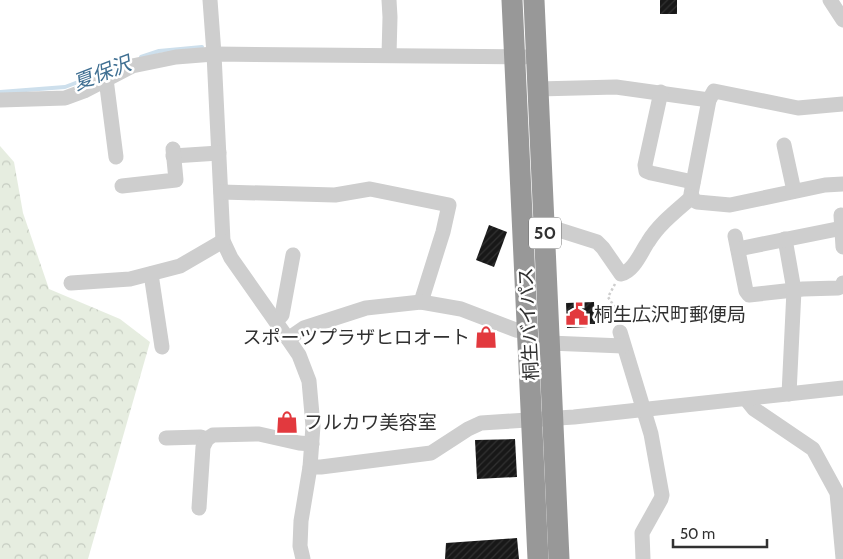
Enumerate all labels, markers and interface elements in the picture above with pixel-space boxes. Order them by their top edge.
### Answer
water label: 夏保沢 [70,50,137,95]
road number: 50 [529,218,561,248]
street label: 桐生バイパス [514,267,543,381]
public building icon: 桐生広沢町郵便局 [564,301,590,327]
place label: 桐生広沢町郵便局 [594,303,746,326]
shop icon: スポーツプラザヒロオート [473,324,499,350]
place label: スポーツプラザヒロオート [242,326,470,349]
shop icon: フルカワ美容室 [274,409,300,435]
place label: フルカワ美容室 [304,411,436,434]
scale bar [673,516,767,548]
text: 50 m [680,525,715,543]

